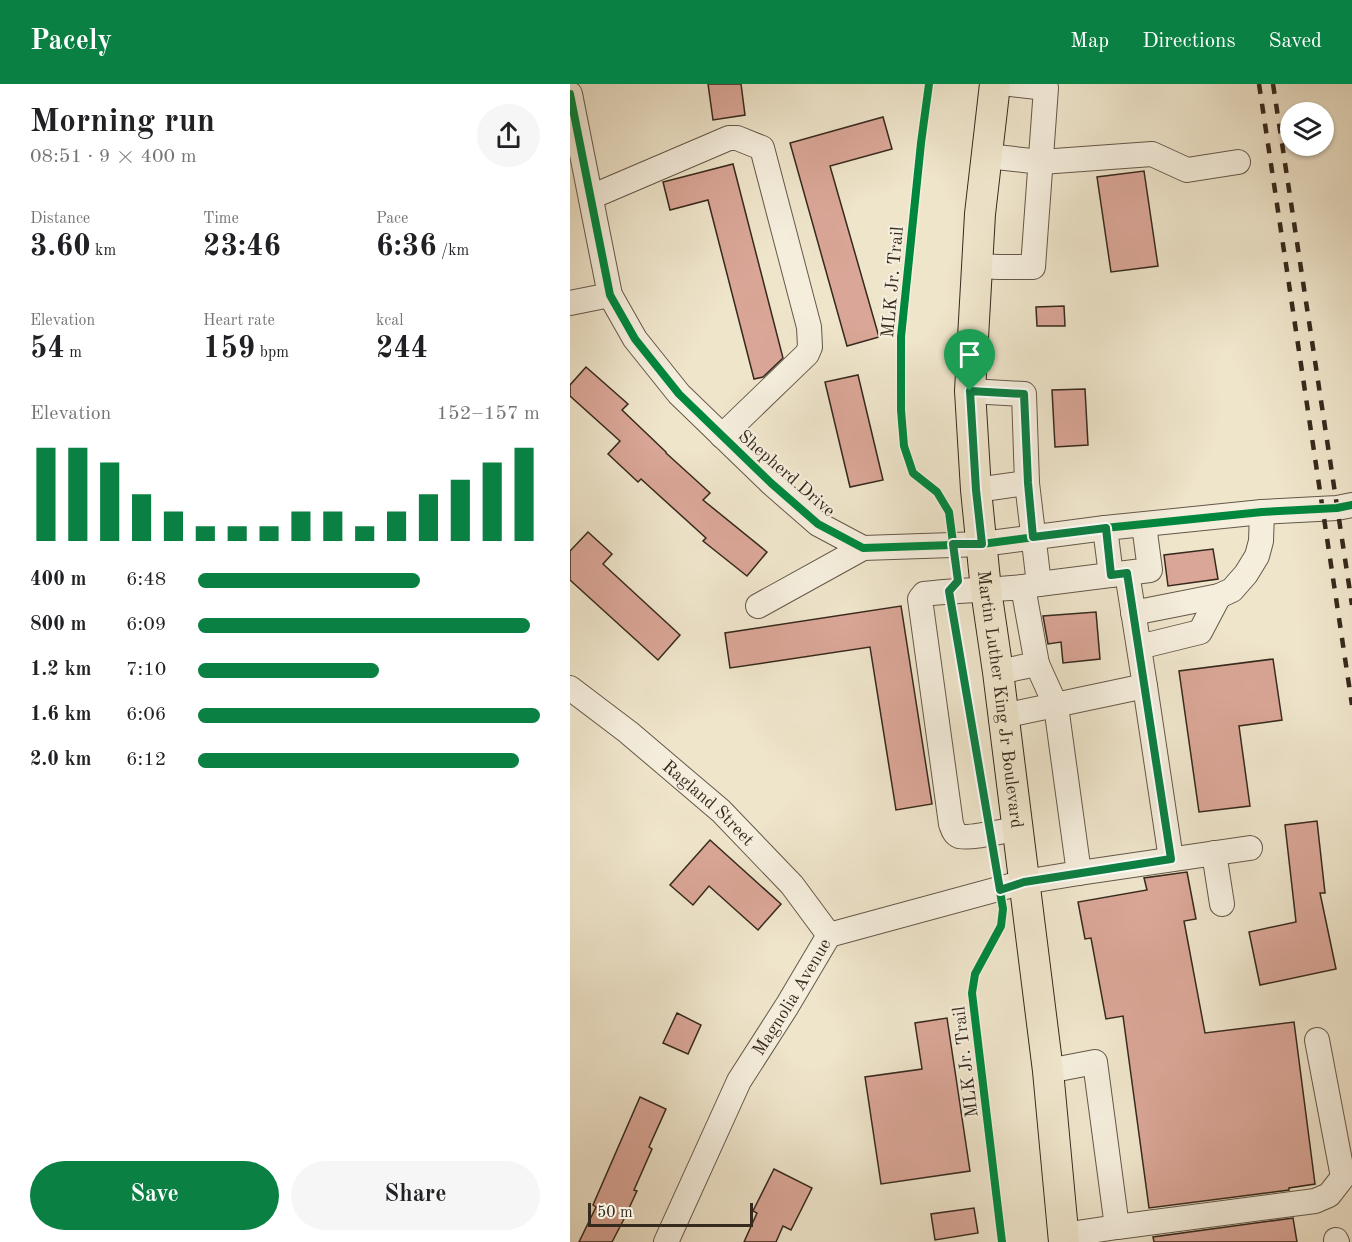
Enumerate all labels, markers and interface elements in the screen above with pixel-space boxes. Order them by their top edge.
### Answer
text: Pacely [30,28,112,56]
text: Map [1070,31,1109,52]
text: Directions [1142,31,1236,52]
text: Saved [1269,31,1322,52]
map controls [1280,102,1334,156]
button: layers [1280,102,1334,156]
button: share [477,104,540,167]
text: Morning run [30,106,215,139]
text: 08:51 · 9 × 400 m [30,147,197,167]
text: Distance [30,211,90,227]
text: Time [203,211,239,227]
text: Pace [376,211,408,227]
street label: MLK Jr. Trail [879,225,907,339]
text: 3.60 [30,232,91,262]
text: 23:46 [203,232,281,262]
text: 6:36 [376,232,437,262]
text: km [91,243,116,259]
text: /km [437,243,469,259]
text: Elevation [30,313,95,329]
text: Heart rate [203,313,275,329]
text: kcal [376,313,404,329]
pin [944,329,995,391]
text: 54 [30,334,65,364]
text: 159 [203,334,255,364]
text: 244 [376,334,428,364]
icon: arrive [953,338,986,371]
text: m [65,345,82,361]
text: bpm [255,345,289,361]
text: Elevation [30,404,111,424]
text: 152–157 m [437,404,540,424]
street label: Shepherd Drive [735,427,838,520]
text: 400 m [30,570,86,590]
text: 6:48 [126,570,166,590]
street label: Martin Luther King Jr Boulevard [974,570,1025,829]
text: 800 m [30,615,86,635]
text: 6:09 [126,615,166,635]
text: 1.2 km [30,660,92,680]
text: 7:10 [126,660,166,680]
text: 1.6 km [30,705,92,725]
text: 6:06 [126,705,166,725]
text: 2.0 km [30,750,92,770]
text: 6:12 [126,750,166,770]
street label: Ragland Street [659,757,757,850]
street label: Magnolia Avenue [750,936,835,1059]
street label: MLK Jr. Trail [950,1005,982,1118]
button: Save [30,1161,279,1230]
button: Share [291,1161,540,1230]
scale bar [588,1200,753,1228]
text: 50 m [597,1205,633,1221]

